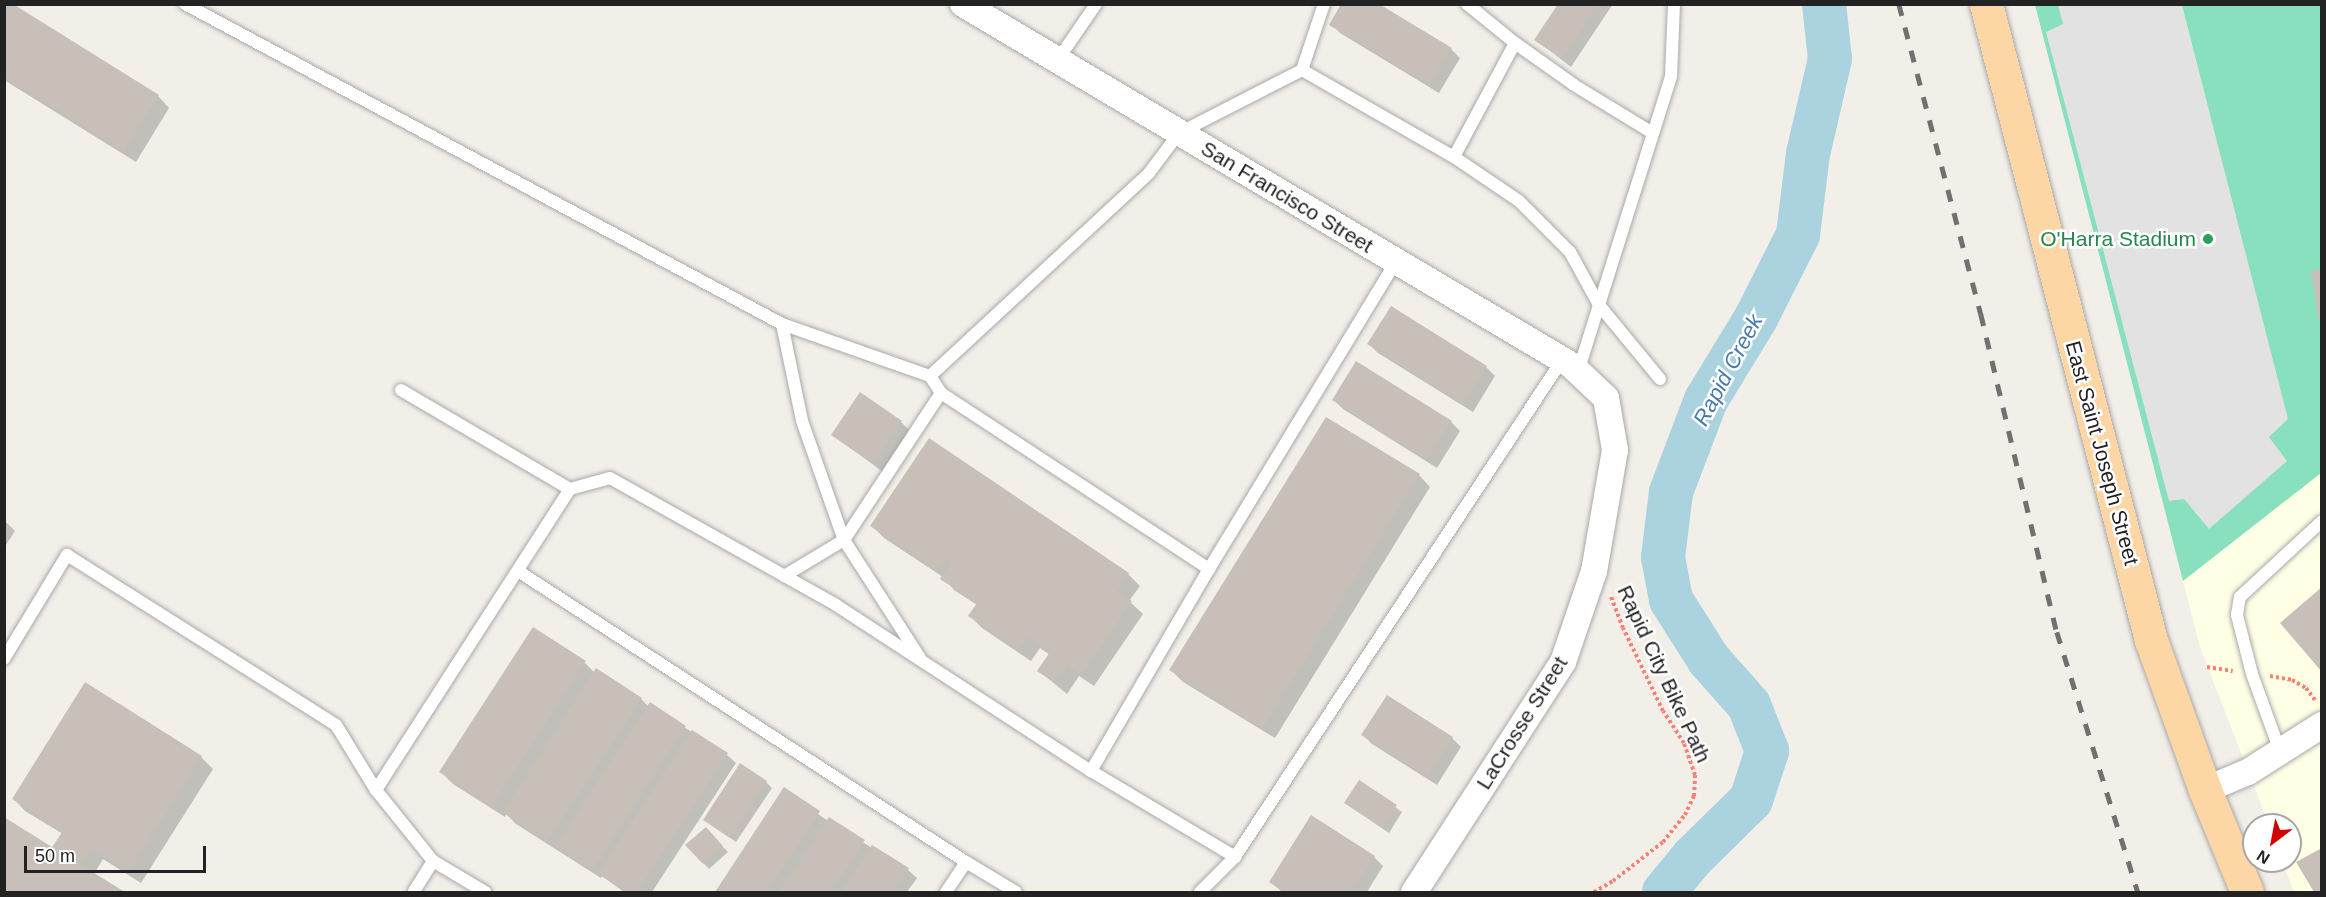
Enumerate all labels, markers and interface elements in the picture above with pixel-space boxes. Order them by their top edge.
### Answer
street label: San Francisco Street [1196,136,1378,258]
place label: O'Harra Stadium [2040,226,2196,252]
marker: O'Harra Stadium [2201,232,2215,246]
water label: Rapid Creek [1688,310,1768,430]
street label: East Saint Joseph Street [2060,338,2144,568]
street label: Rapid City Bike Path [1612,581,1716,767]
street label: LaCrosse Street [1471,652,1573,794]
north arrow [2242,813,2302,873]
scale bar [27,834,208,872]
text: 50 m [35,846,75,866]
text: N [2254,847,2273,867]

